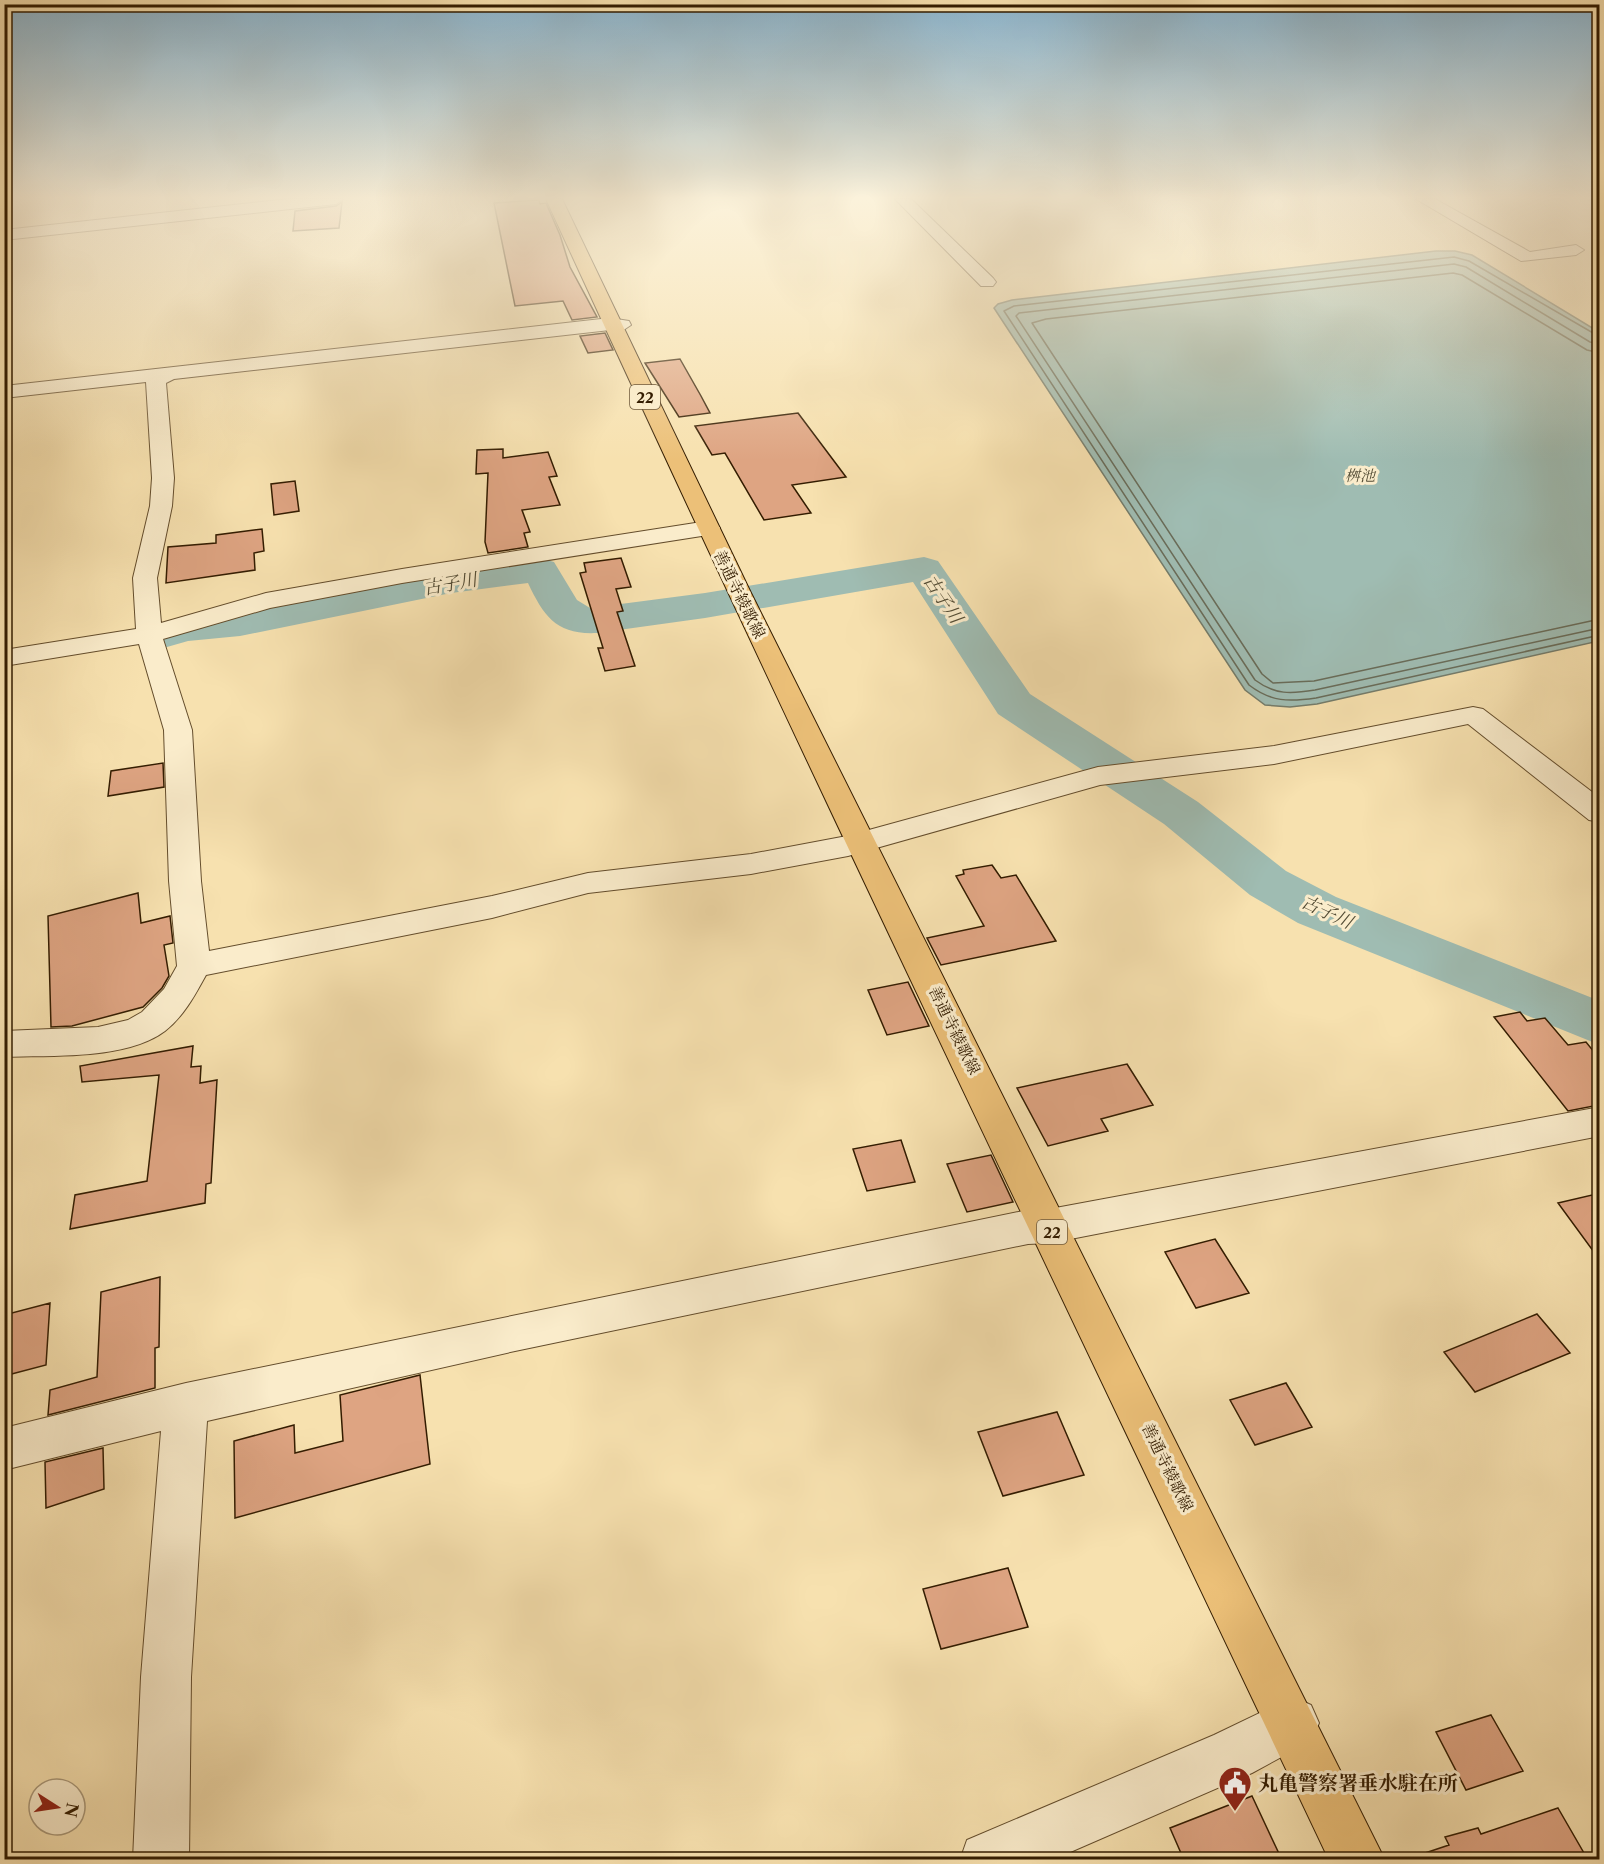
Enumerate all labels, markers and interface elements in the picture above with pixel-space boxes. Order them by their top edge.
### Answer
road number: 22 [630,385,660,409]
water label: 桝池 [1345,466,1377,485]
street label: 善通寺綾歌線 [710,546,770,642]
water label: 古子川 [422,568,480,600]
water label: 古子川 [919,570,968,629]
water label: 古子川 [1298,891,1358,934]
street label: 善通寺綾歌線 [925,982,985,1078]
road number: 22 [1037,1220,1067,1244]
street label: 善通寺綾歌線 [1138,1419,1198,1515]
public building icon: 丸亀警察署垂水駐在所 [1217,1765,1253,1812]
place label: 丸亀警察署垂水駐在所 [1258,1771,1458,1795]
north arrow [27,1777,87,1837]
text: N [60,1801,83,1819]

